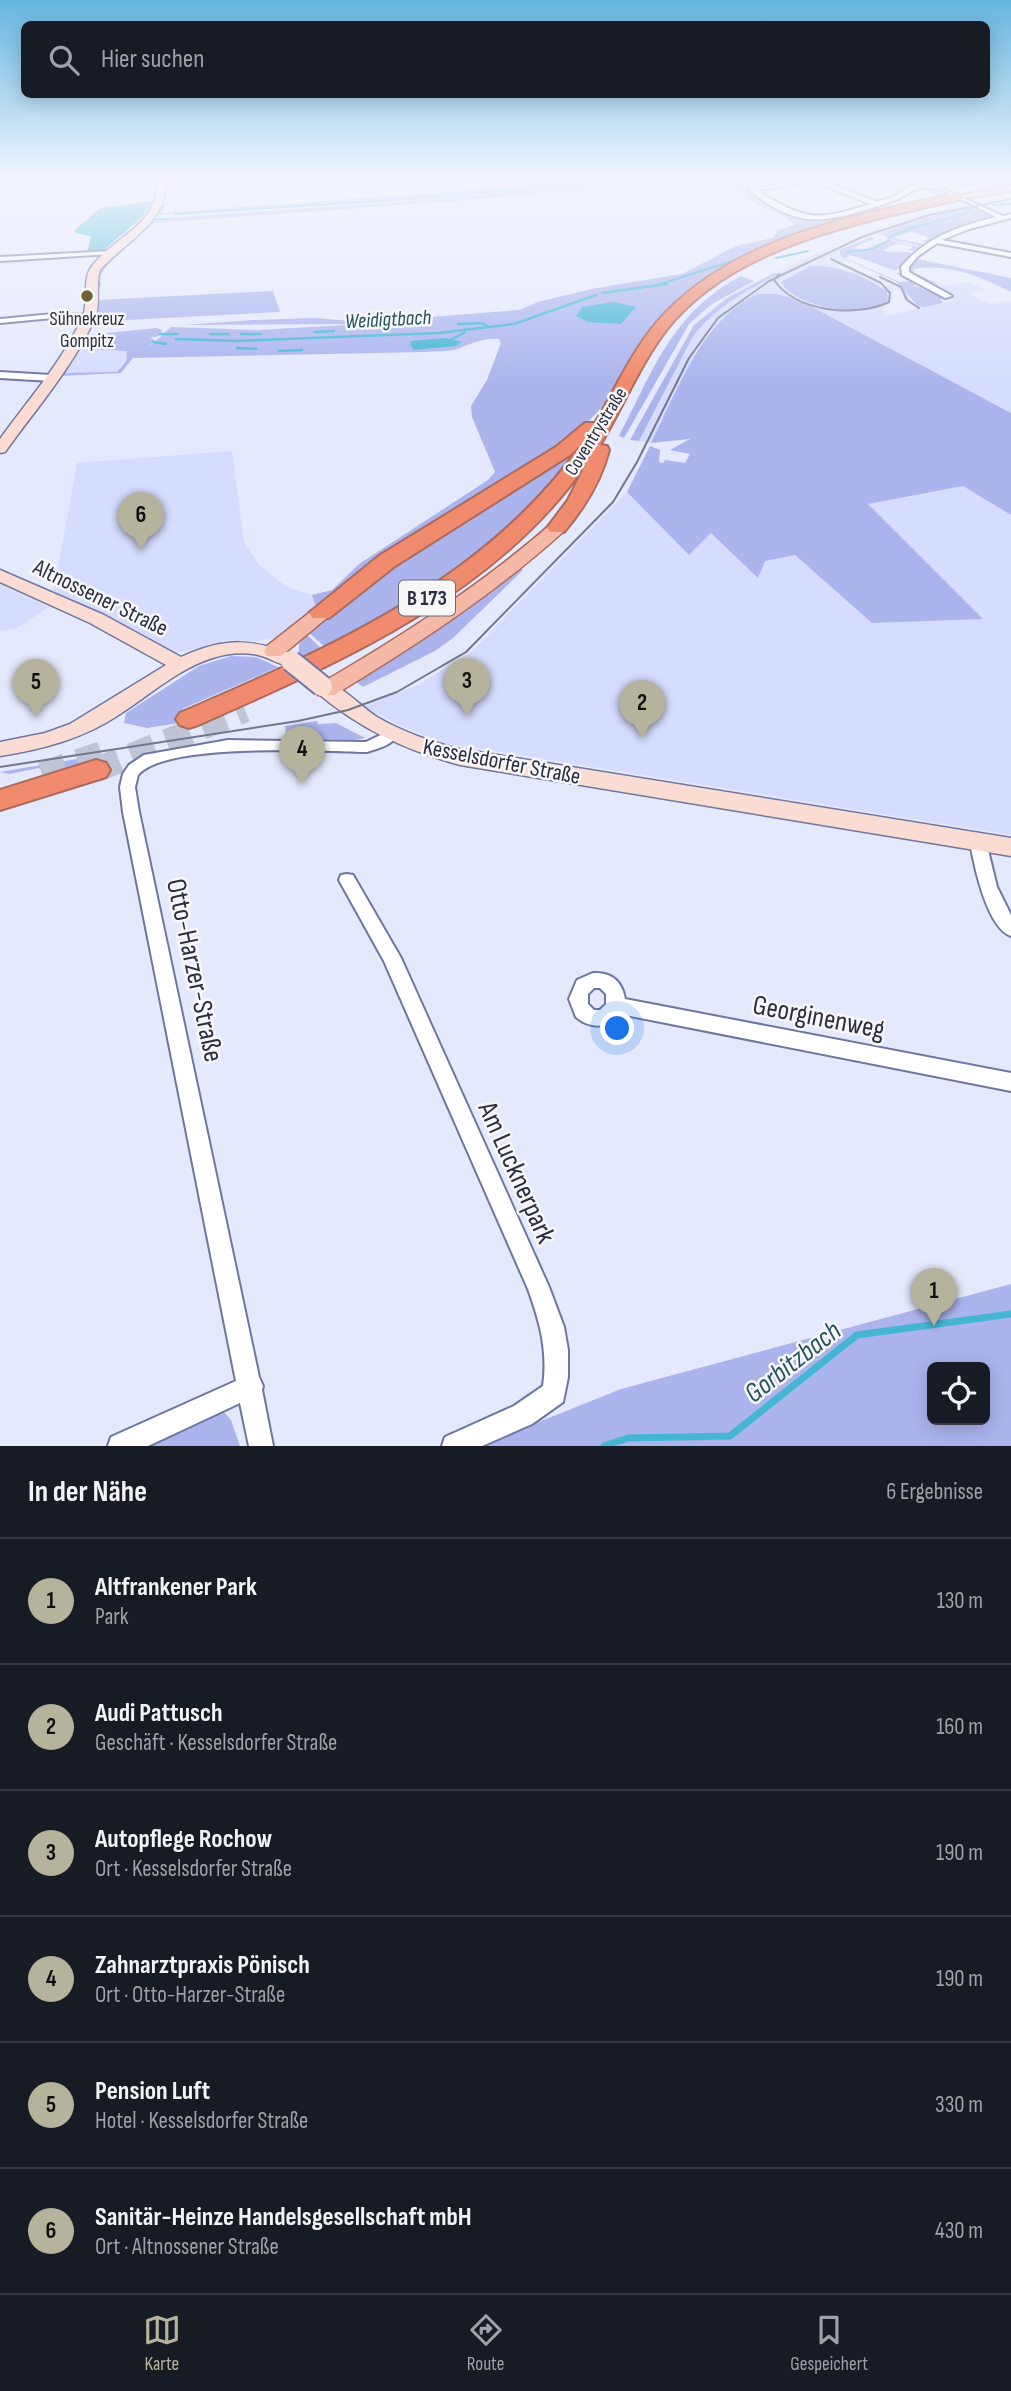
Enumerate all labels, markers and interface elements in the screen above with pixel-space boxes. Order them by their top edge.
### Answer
search box [21,21,990,98]
icon: search [45,41,83,79]
text: Hier suchen [101,44,204,75]
marker: Sühnekreuz Gompitz [79,288,95,304]
water label: Weidigtbach [344,305,432,334]
place label: Sühnekreuz Gompitz [50,308,125,353]
street label: Coventrystraße [560,384,632,480]
pin: 6 [118,492,164,550]
street label: Altnossener Straße [28,553,173,643]
road number: B 173 [399,580,455,616]
pin: 3 [444,658,490,716]
pin: 5 [13,659,59,717]
pin: 2 [619,680,665,738]
pin: 4 [279,726,325,784]
street label: Kesselsdorfer Straße [421,733,583,791]
street label: Otto-Harzer-Straße [159,876,230,1065]
street label: Georginenweg [750,989,888,1046]
your location [600,1011,634,1045]
street label: Am Lucknerpark [470,1096,563,1249]
pin: 1 [911,1268,957,1326]
water label: Gorbitzbach [738,1314,848,1410]
map controls [927,1362,990,1425]
button: locate [927,1362,990,1425]
text: In der Nähe [28,1474,147,1510]
text: 6 Ergebnisse [886,1478,983,1506]
text: Altfrankener Park [95,1572,257,1603]
text: 1 [46,1587,56,1615]
text: 130 m [937,1587,983,1615]
text: Park [95,1603,129,1631]
text: Audi Pattusch [95,1698,223,1729]
text: 2 [46,1713,56,1741]
text: 160 m [936,1713,983,1741]
text: Geschäft · Kesselsdorfer Straße [95,1729,337,1757]
text: Autopflege Rochow [95,1824,272,1855]
text: 3 [46,1839,56,1867]
text: 190 m [936,1839,983,1867]
text: Ort · Kesselsdorfer Straße [95,1855,292,1883]
text: Zahnarztpraxis Pönisch [95,1950,310,1981]
text: 4 [46,1965,56,1993]
text: 190 m [936,1965,983,1993]
text: Ort · Otto-Harzer-Straße [95,1981,285,2009]
text: Pension Luft [95,2076,210,2107]
text: 5 [46,2091,56,2119]
text: 330 m [935,2091,983,2119]
text: Hotel · Kesselsdorfer Straße [95,2107,308,2135]
text: Sanitär-Heinze Handelsgesellschaft mbH [95,2202,472,2233]
text: 6 [46,2217,56,2245]
text: 430 m [935,2217,983,2245]
text: Ort · Altnossener Straße [95,2233,279,2261]
tab: Karte [143,2311,181,2376]
tab: Route [467,2311,505,2376]
tab: Gespeichert [790,2311,868,2376]

